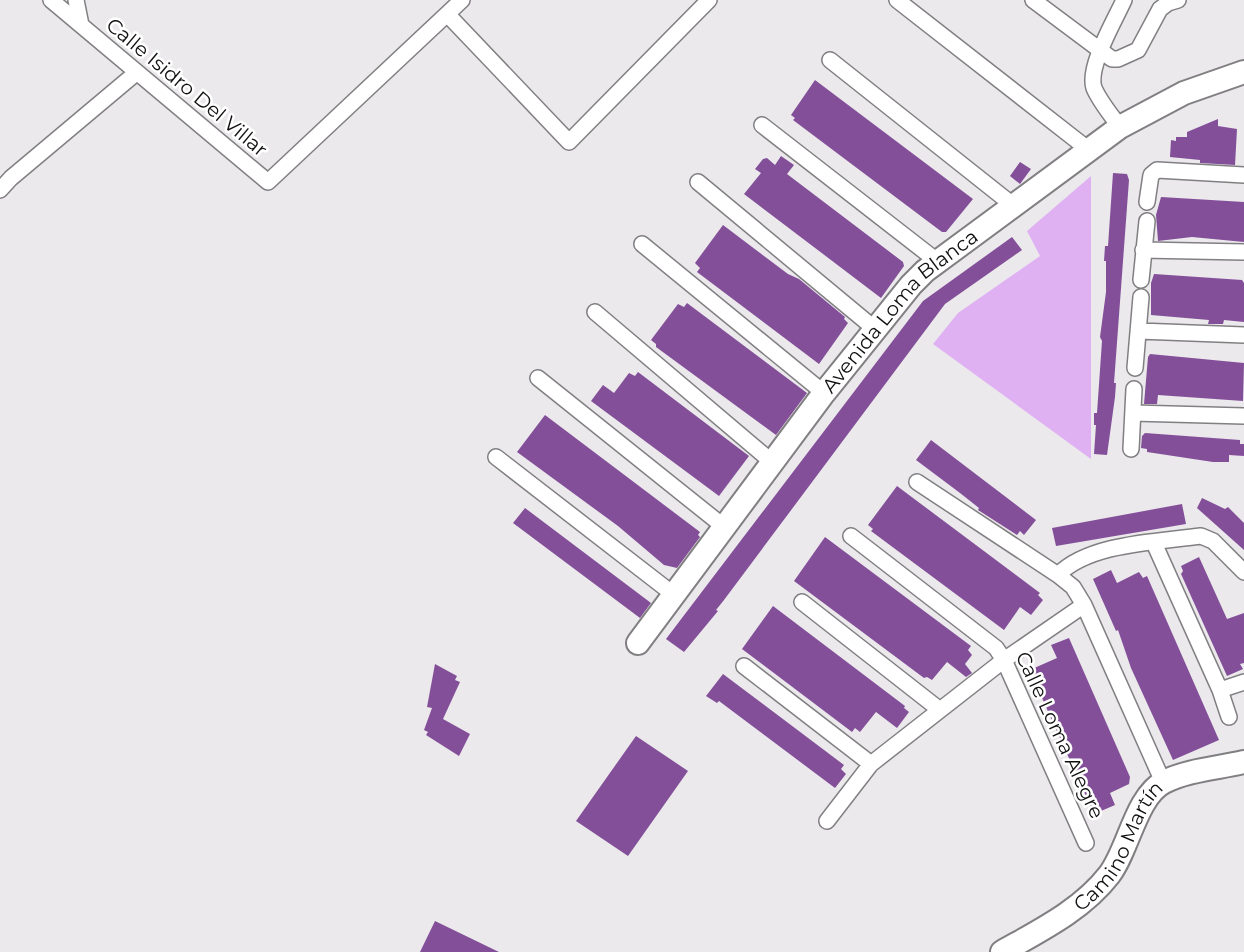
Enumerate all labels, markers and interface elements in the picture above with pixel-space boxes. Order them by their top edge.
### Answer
street label: Calle Isidro Del Villar [102,13,272,161]
street label: Avenida Loma Blanca [817,224,983,398]
street label: Calle Loma Alegre [1011,648,1109,822]
street label: Camino Martín [1069,776,1168,916]

